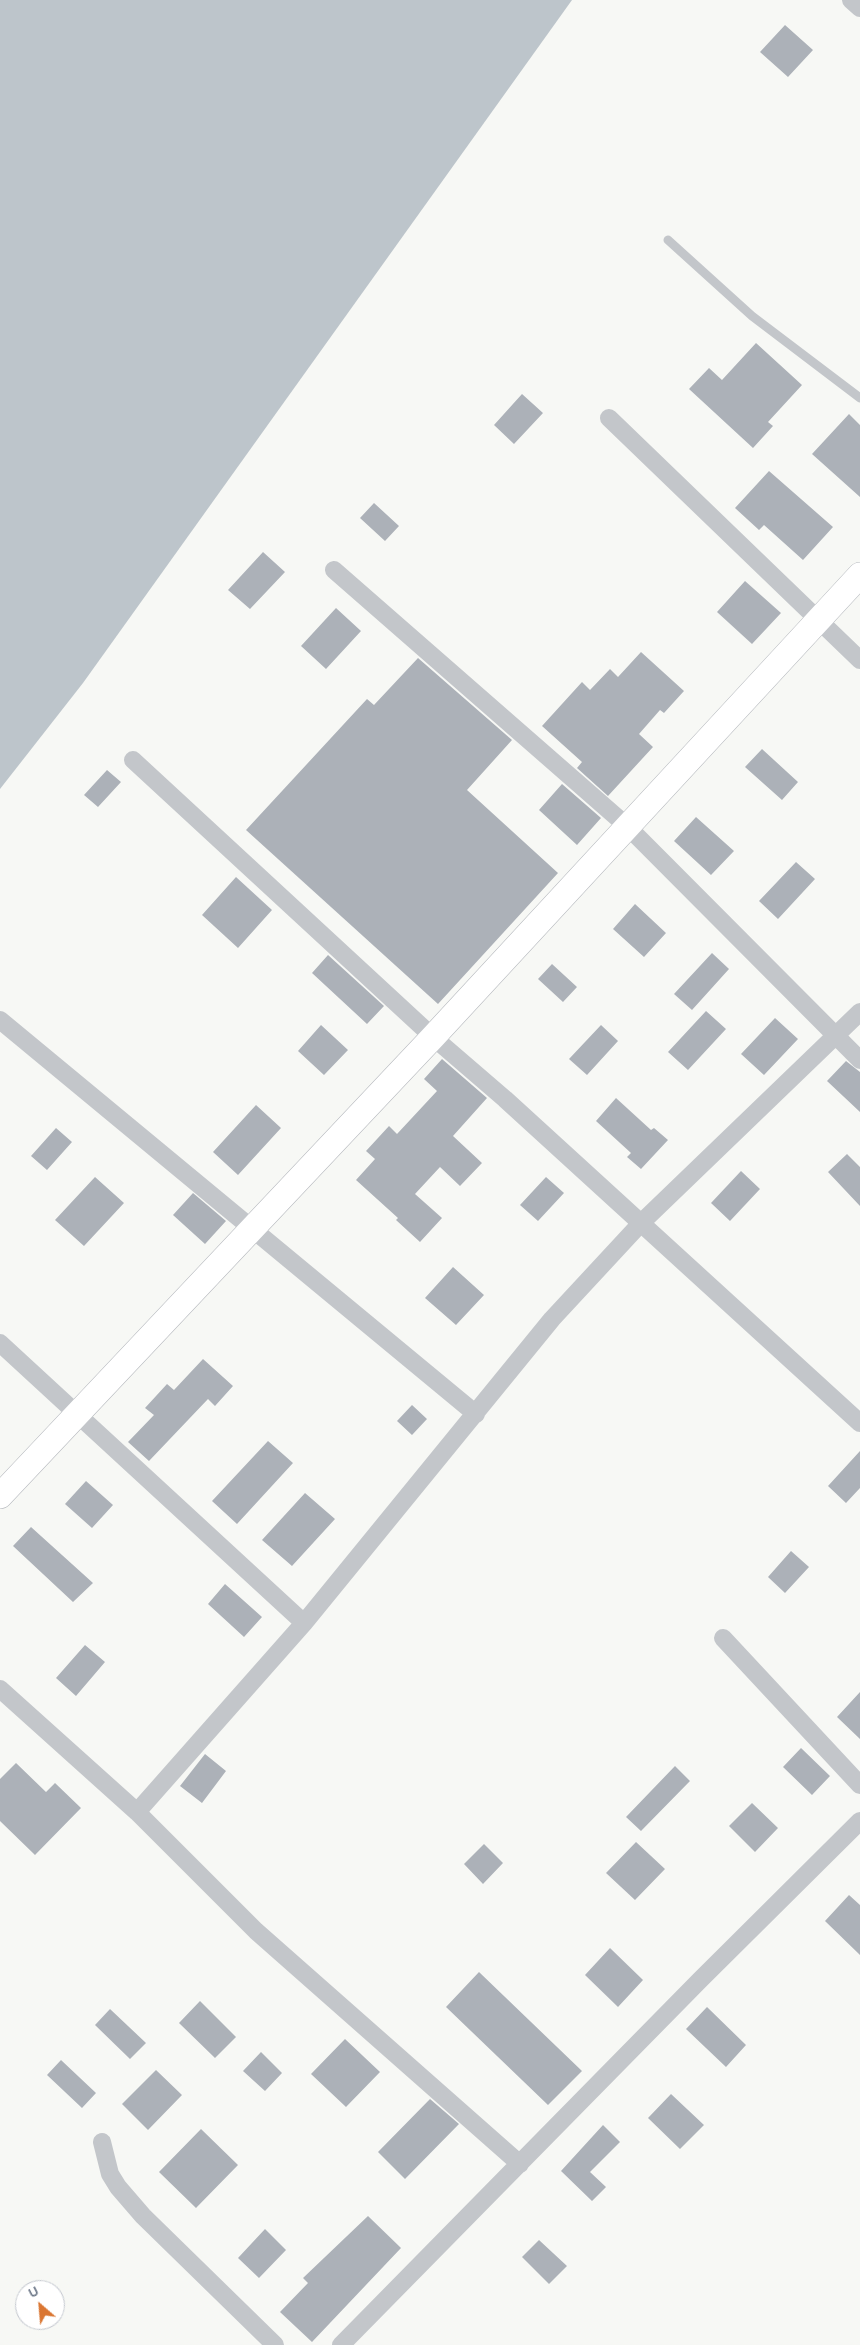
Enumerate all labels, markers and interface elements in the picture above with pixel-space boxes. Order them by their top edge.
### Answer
north arrow [15,2280,65,2330]
text: U [25,2282,42,2302]

